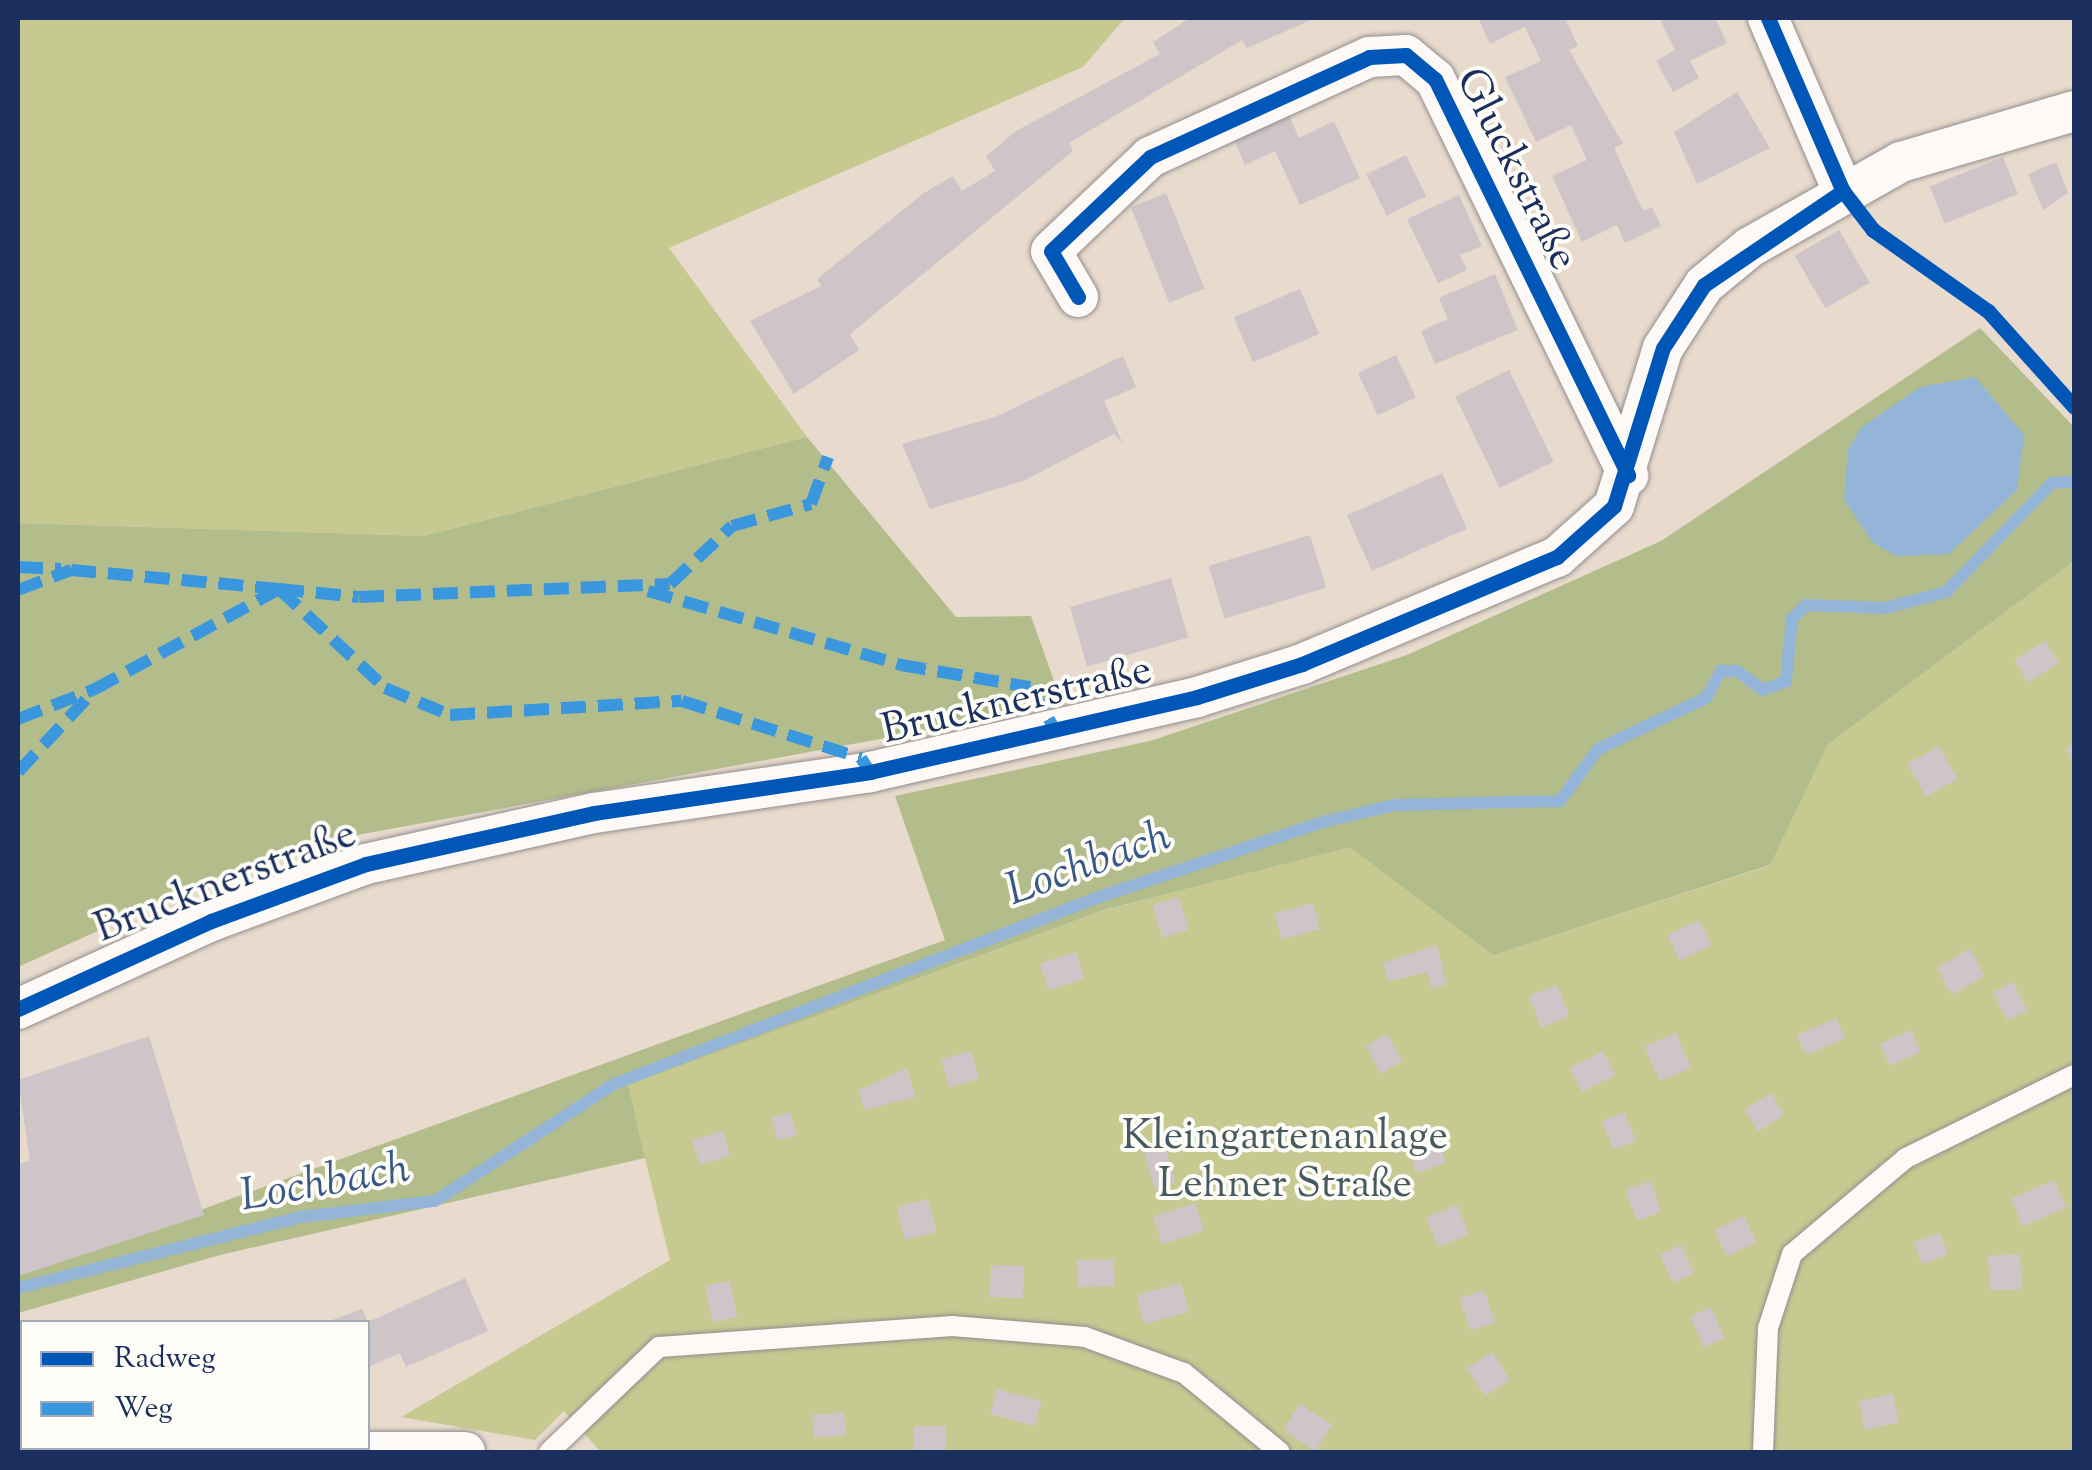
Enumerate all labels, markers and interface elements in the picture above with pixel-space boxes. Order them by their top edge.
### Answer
street label: Gluckstraße [1443,61,1587,279]
street label: Brucknerstraße [877,646,1157,758]
street label: Brucknerstraße [88,810,364,956]
water label: Lochbach [999,811,1179,921]
park label: Kleingartenanlage Lehner Straße [1122,1113,1448,1212]
water label: Lochbach [236,1144,414,1226]
legend [20,1320,370,1450]
text: Radweg [114,1338,216,1381]
text: Weg [114,1388,173,1431]

